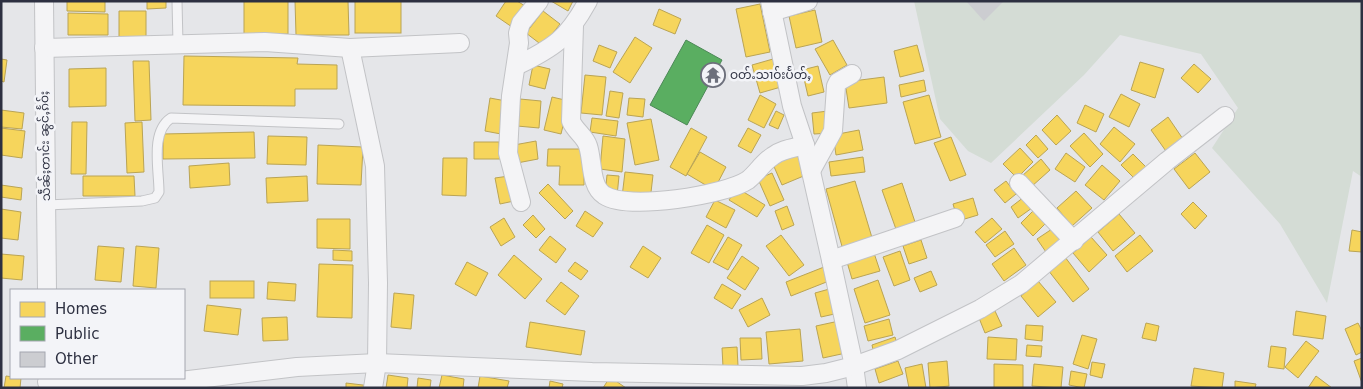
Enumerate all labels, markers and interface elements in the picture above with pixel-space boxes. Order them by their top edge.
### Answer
temple icon: ဝတ်ႉသၢဝ်းပႅတ်ႇ [700,62,726,88]
place label: ဝတ်ႉသၢဝ်းပႅတ်ႇ [730,66,811,82]
street label: သဵၼ်ႈတၢင်း ၼွင်ႇၵႅဝ်ႈ [35,91,56,201]
legend [10,289,185,379]
text: Homes [55,300,107,318]
text: Public [55,325,99,343]
text: Other [55,350,98,368]

